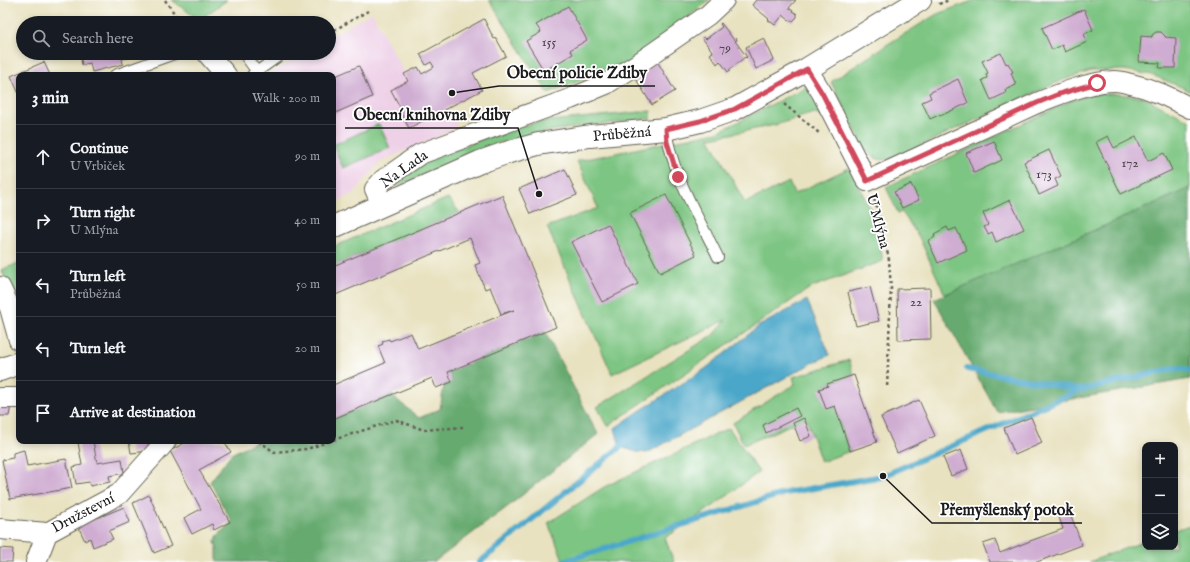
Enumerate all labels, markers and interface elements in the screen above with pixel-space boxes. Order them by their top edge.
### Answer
search box [16,16,336,60]
icon: search [30,27,52,49]
text: Search here [62,29,133,48]
house number: 155 [542,34,556,51]
house number: 79 [719,40,731,57]
callout: Obecní policie Zdiby [499,58,655,86]
text: Obecní policie Zdiby [507,64,648,84]
route start [1088,74,1106,92]
text: 3 min [32,88,69,109]
text: Walk · 200 m [252,90,320,107]
callout: Obecní knihovna Zdiby [345,100,518,128]
text: Obecní knihovna Zdiby [354,106,512,126]
street label: Průběžná [592,122,652,146]
text: Continue [70,139,128,158]
street label: Na Lada [376,145,432,192]
icon: ahead [32,146,54,168]
text: 90 m [295,148,320,165]
house number: 172 [1121,155,1139,172]
text: U Vrbiček [70,158,125,175]
house number: 173 [1036,166,1052,183]
route end [669,168,687,186]
street label: U Mlýna [862,192,895,251]
text: Turn right [70,203,135,222]
icon: right [32,210,54,232]
text: 40 m [294,212,320,229]
text: U Mlýna [70,222,118,239]
text: Turn left [70,267,126,286]
icon: left [32,274,54,296]
text: 50 m [296,276,320,293]
text: Průběžná [70,286,121,303]
house number: 22 [910,294,922,311]
icon: left [32,338,54,360]
text: Turn left [70,339,126,358]
text: 20 m [295,340,320,357]
icon: arrive [32,402,54,424]
text: Arrive at destination [70,403,196,422]
map controls [1142,442,1178,550]
button: + [1142,442,1178,478]
button: − [1142,478,1178,514]
street label: Družstevní [48,488,118,537]
callout: Přemyšlenský potok [932,495,1082,523]
text: Přemyšlenský potok [940,501,1074,521]
button: layers [1142,514,1178,550]

